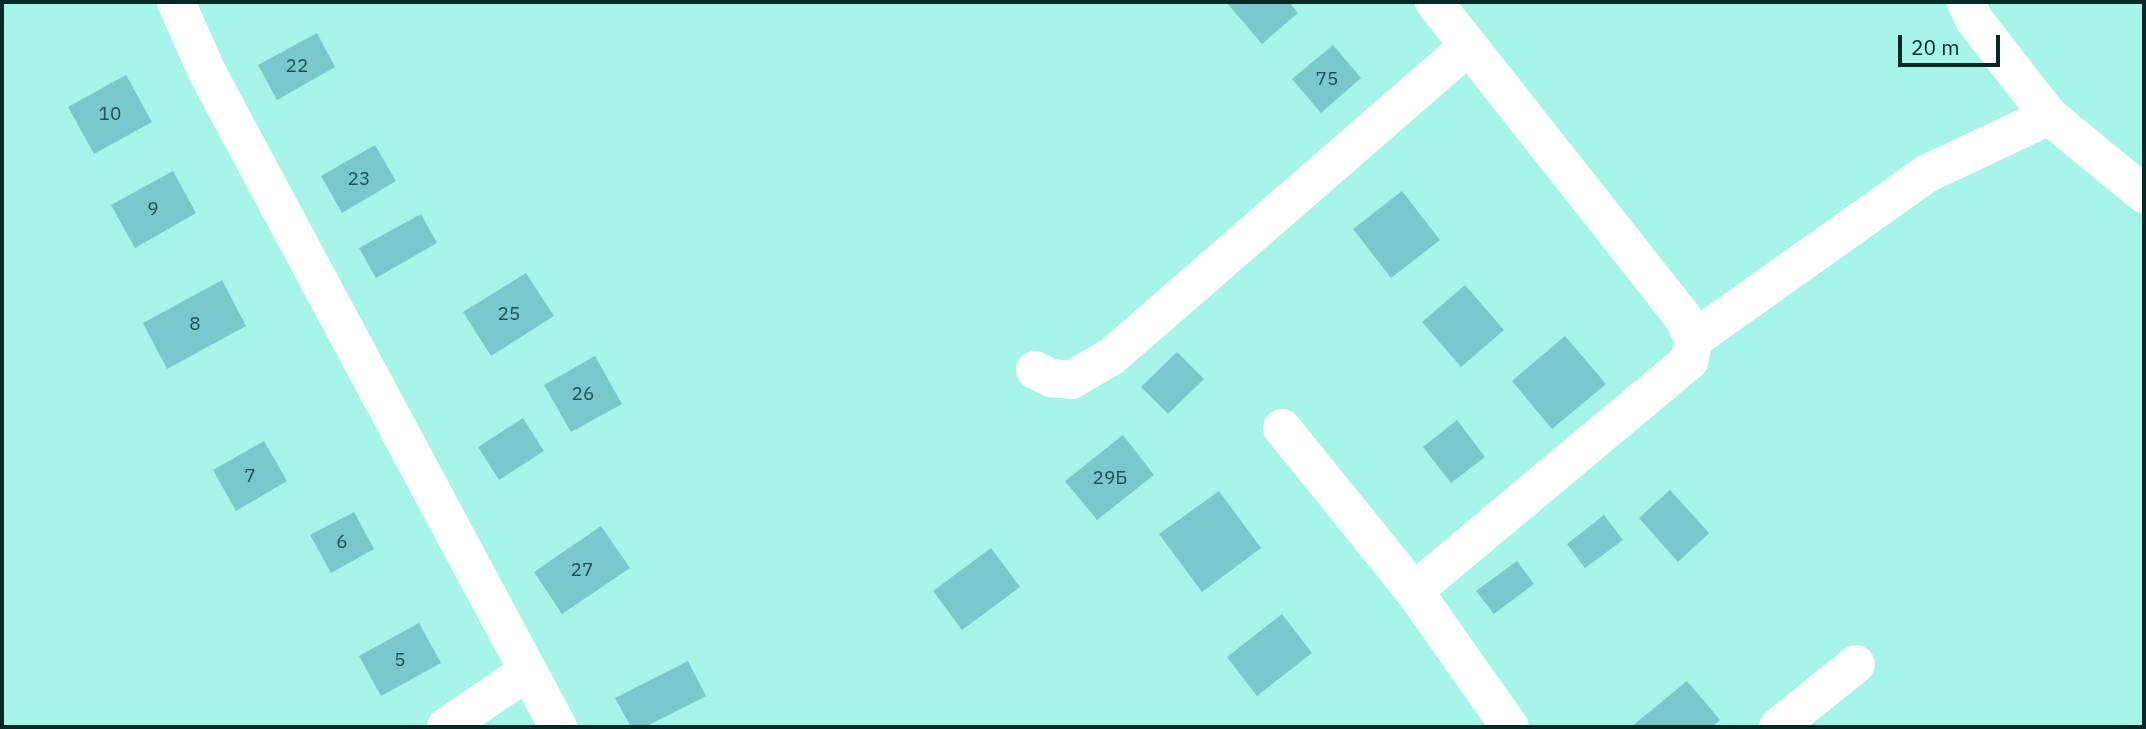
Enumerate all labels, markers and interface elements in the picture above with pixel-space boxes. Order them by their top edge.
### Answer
scale bar [1901,21,2002,65]
text: 20 m [1911,33,1960,61]
house number: 22 [286,55,308,77]
house number: 75 [1316,68,1338,90]
house number: 10 [99,103,121,125]
house number: 23 [348,168,370,190]
house number: 9 [147,198,159,220]
house number: 25 [498,303,520,325]
house number: 8 [189,313,201,335]
house number: 26 [572,383,594,405]
house number: 7 [244,465,256,487]
house number: 29Б [1093,467,1127,489]
house number: 6 [336,531,348,553]
house number: 27 [571,559,593,581]
house number: 5 [394,649,406,671]

